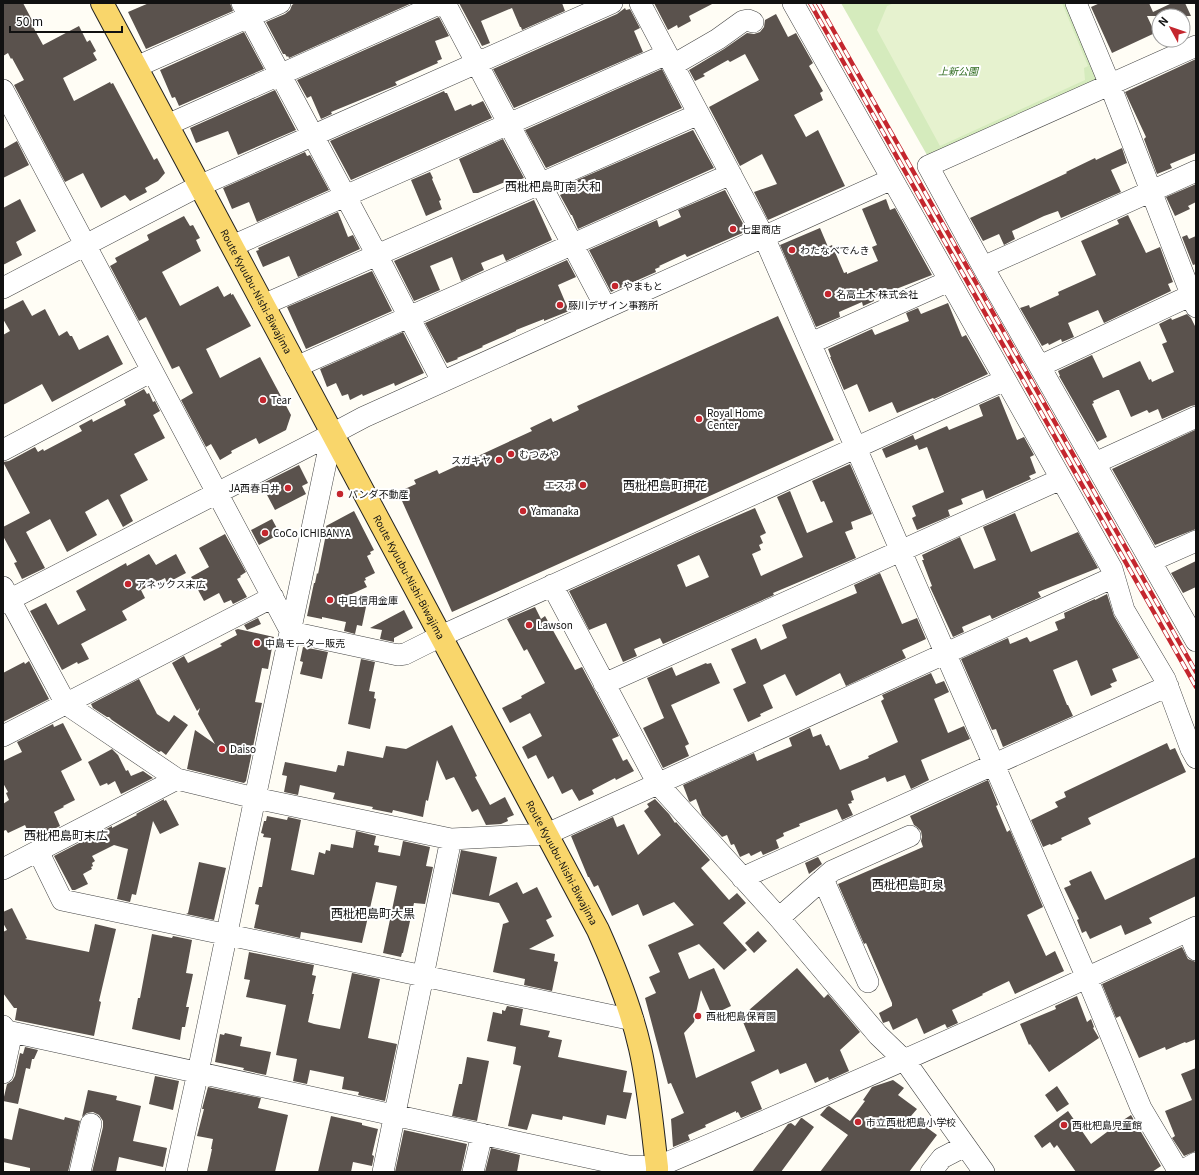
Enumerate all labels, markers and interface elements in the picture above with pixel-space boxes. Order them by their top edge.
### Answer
scale bar [10,8,122,34]
north arrow [1151,8,1191,48]
text: 50 m [16,12,43,29]
text: N [1154,13,1171,29]
park label: 上新公園 [938,63,980,78]
district label: 西枇杷島町南大和 [505,177,601,194]
place label: 七里商店 [741,221,781,236]
marker: 七里商店 [728,224,738,234]
street label: Route Kyuubu-Nishi-Biwajima [217,226,296,356]
place label: わたなべでんき [800,242,870,257]
marker: わたなべでんき [787,245,797,255]
place label: やまもと [623,278,663,293]
marker: やまもと [610,281,620,291]
place label: 名高土木 株式会社 [836,286,918,301]
marker: 名高土木 株式会社 [823,289,833,299]
place label: 藤川デザイン事務所 [568,297,658,312]
marker: 藤川デザイン事務所 [555,300,565,310]
place label: Tear [271,392,291,407]
marker: Tear [258,395,268,405]
place label: Royal Home Center [707,405,763,432]
marker: Royal Home Center [694,414,704,424]
place label: むつみや [519,446,559,461]
marker: むつみや [506,449,516,459]
place label: スガキヤ [451,452,491,467]
marker: スガキヤ [494,455,504,465]
district label: 西枇杷島町押花 [623,476,707,493]
place label: エスポ [545,477,575,492]
place label: JA西春日井 [229,480,280,495]
marker: エスポ [578,480,588,490]
marker: JA西春日井 [283,483,293,493]
place label: パンダ不動産 [348,486,409,501]
marker: パンダ不動産 [335,489,345,499]
place label: Yamanaka [530,503,579,518]
marker: Yamanaka [518,506,528,516]
street label: Route Kyuubu-Nishi-Biwajima [370,512,449,642]
place label: CoCo ICHIBANYA [273,525,352,540]
marker: CoCo ICHIBANYA [260,528,270,538]
place label: アネックス末広 [136,576,206,591]
marker: アネックス末広 [123,579,133,589]
place label: 中日信用金庫 [338,592,398,607]
marker: 中日信用金庫 [325,595,335,605]
place label: Lawson [537,617,573,632]
marker: Lawson [524,620,534,630]
place label: 中島モーター販売 [265,635,345,650]
marker: 中島モーター販売 [252,638,262,648]
place label: Daiso [230,741,256,756]
marker: Daiso [217,744,227,754]
street label: Route Kyuubu-Nishi-Biwajima [523,797,602,927]
district label: 西枇杷島町末広 [24,826,108,843]
district label: 西枇杷島町泉 [872,875,944,892]
district label: 西枇杷島町大黒 [331,904,415,921]
place label: 西枇杷島保育園 [706,1008,776,1023]
marker: 西枇杷島保育園 [693,1011,703,1021]
place label: 市立西枇杷島小学校 [866,1114,956,1129]
marker: 市立西枇杷島小学校 [853,1117,863,1127]
place label: 西枇杷島児童館 [1072,1117,1142,1132]
marker: 西枇杷島児童館 [1059,1120,1069,1130]

